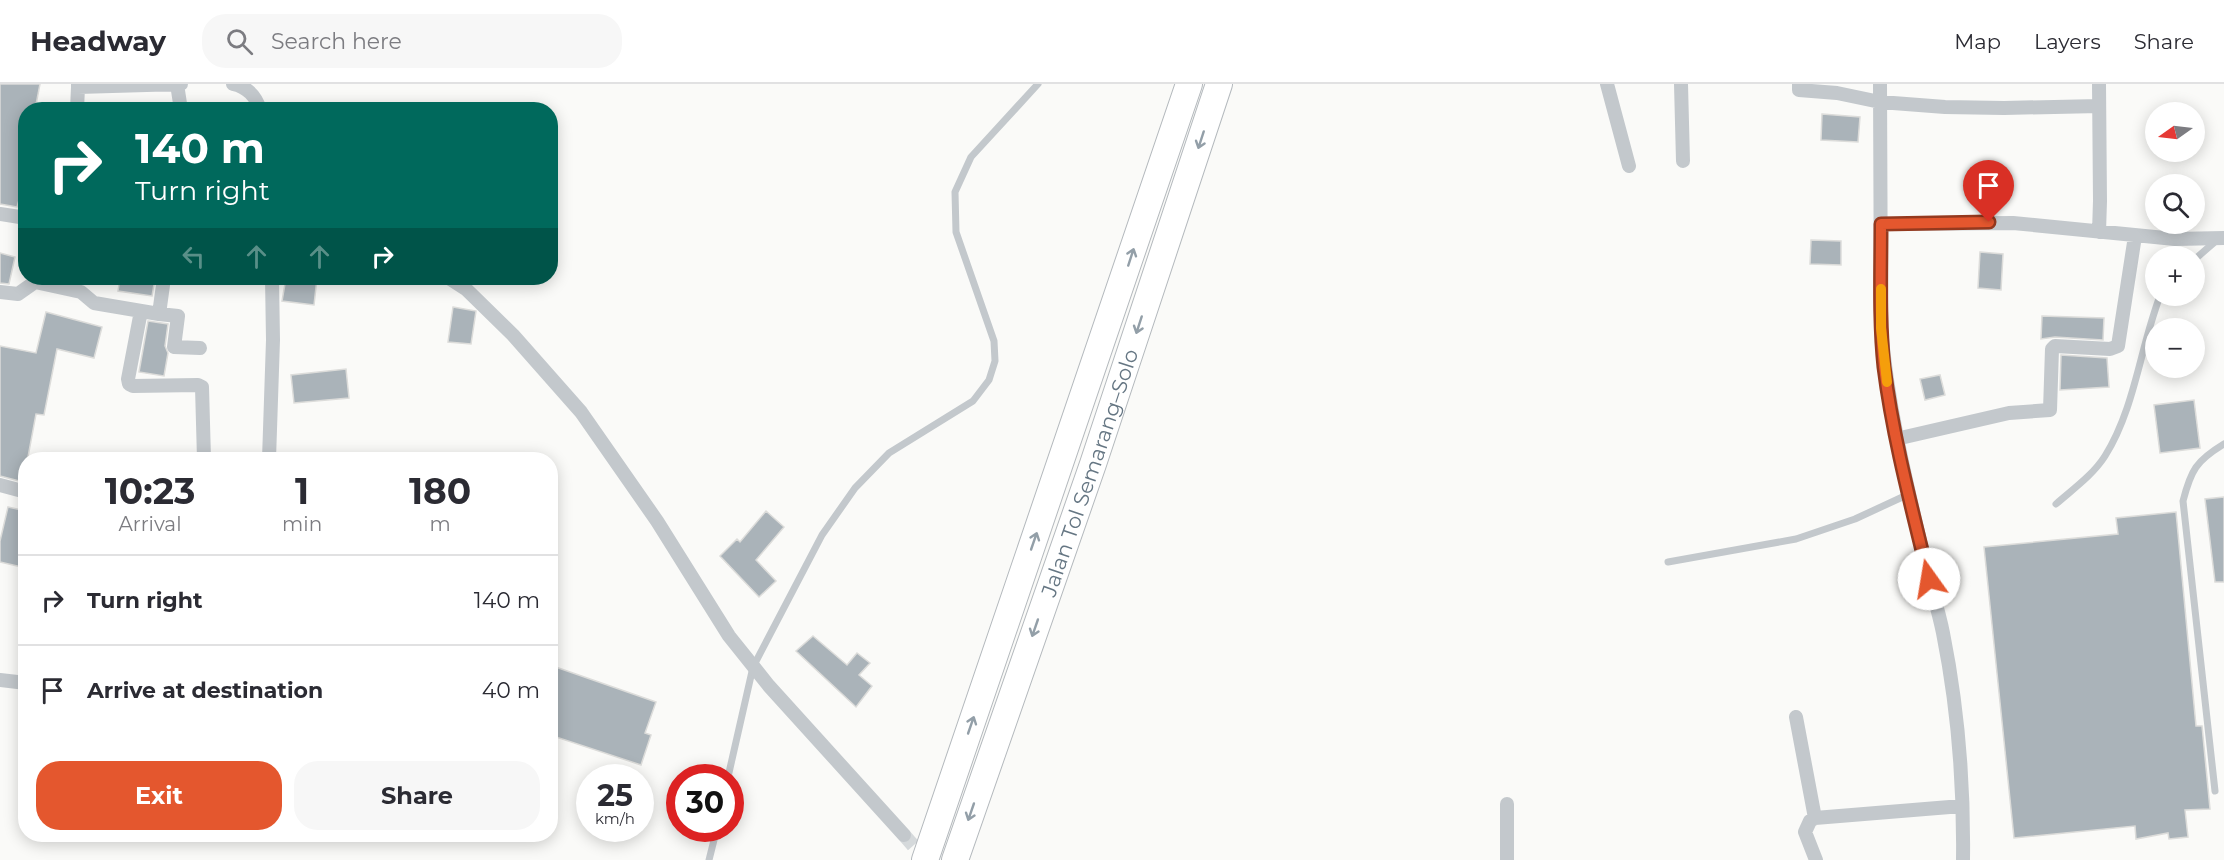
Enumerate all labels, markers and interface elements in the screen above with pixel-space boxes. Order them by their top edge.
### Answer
search box [202,14,622,68]
text: Headway [30,24,166,58]
icon: search [223,25,256,58]
text: Search here [271,28,402,55]
text: Map [1954,29,2001,54]
text: Layers [2034,29,2101,54]
text: Share [2134,29,2194,54]
north arrow [2145,102,2205,162]
map controls [2145,102,2205,378]
text: 140 m [135,122,265,174]
icon: right [36,126,114,204]
one-way arrow [1195,130,1206,149]
pin [1963,160,2014,222]
icon: arrive [1972,169,2005,202]
text: Turn right [135,174,270,207]
button: search [2145,174,2205,234]
icon: left [177,240,210,273]
icon: ahead [240,240,273,273]
icon: ahead [303,240,336,273]
icon: right [366,240,399,273]
button: + [2145,246,2205,306]
one-way arrow [1126,248,1137,267]
one-way arrow [1133,315,1144,333]
button: − [2145,318,2205,378]
street label: Jalan Tol Semarang–Solo [1035,346,1143,601]
text: 10:23 [105,469,195,513]
text: 1 [295,469,309,513]
text: 180 [409,469,471,513]
text: Arrival [118,512,182,536]
text: min [282,512,322,536]
text: m [429,512,451,536]
one-way arrow [1029,532,1040,551]
position arrow [1897,547,1961,611]
icon: right [36,584,69,617]
text: Turn right [87,587,202,614]
text: 140 m [474,587,540,614]
one-way arrow [1029,618,1040,637]
icon: arrive [36,674,69,707]
text: Arrive at destination [87,677,323,704]
text: 40 m [482,677,540,704]
one-way arrow [966,716,977,735]
button: Exit [36,761,282,830]
button: Share [294,761,540,830]
speed limit sign: 30 [666,764,744,842]
text: 25 [597,777,633,814]
one-way arrow [965,802,976,821]
text: km/h [595,809,635,828]

